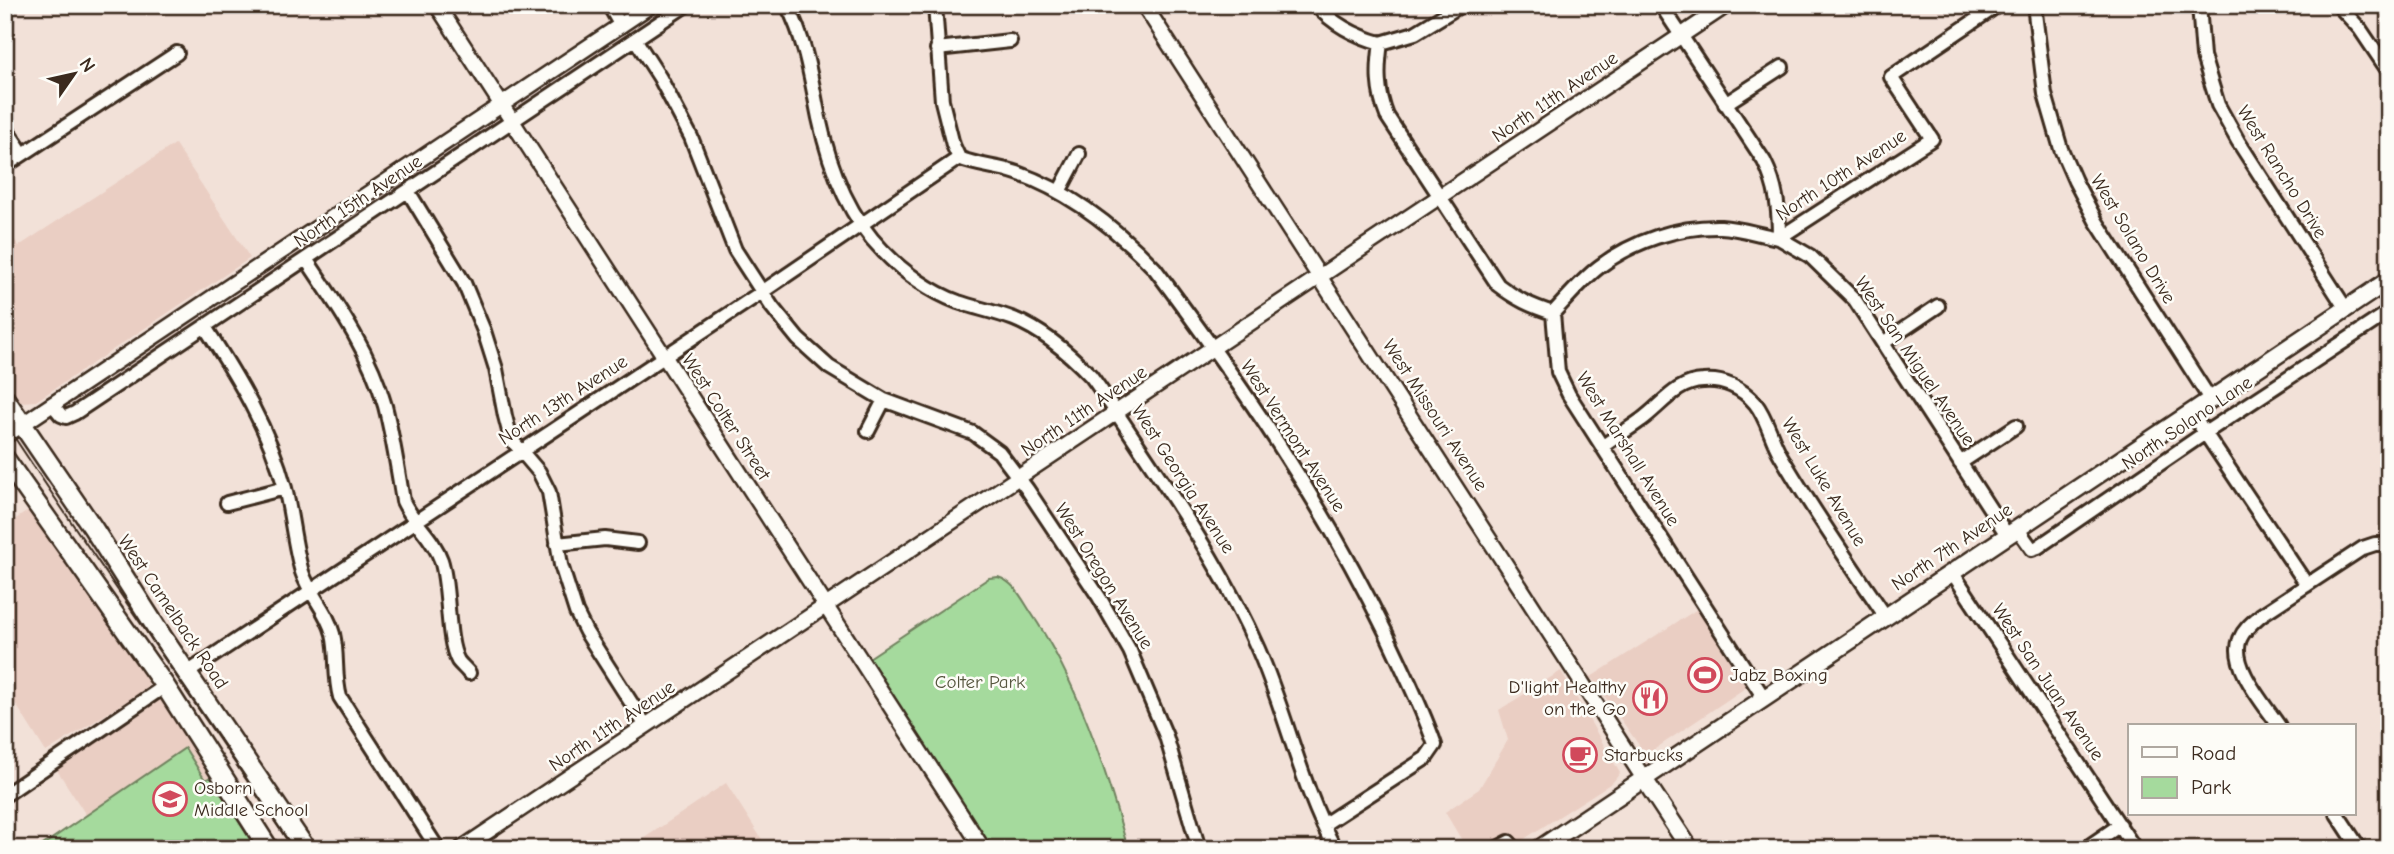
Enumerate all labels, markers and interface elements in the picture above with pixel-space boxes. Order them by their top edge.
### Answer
north arrow [38,38,108,108]
street label: North 11th Avenue [1488,47,1622,147]
text: N [75,54,100,76]
street label: West Rancho Drive [2232,102,2332,242]
street label: North 10th Avenue [1772,125,1910,225]
street label: North 15th Avenue [290,150,426,252]
street label: West Solano Drive [2086,170,2180,308]
street label: West San Miguel Avenue [1850,272,1980,450]
street label: West Missouri Avenue [1378,335,1492,495]
street label: North 13th Avenue [495,350,631,450]
street label: West Colter Street [677,350,775,485]
street label: West Vermont Avenue [1236,356,1350,516]
street label: North 11th Avenue [1017,361,1151,461]
street label: West Marshall Avenue [1571,368,1685,530]
street label: North Solano Lane [2118,371,2256,475]
street label: West Georgia Avenue [1127,400,1239,558]
street label: West Luke Avenue [1777,414,1871,550]
street label: North 7th Avenue [1887,498,2017,596]
street label: West Oregon Avenue [1050,499,1158,653]
street label: West Camelback Road [113,531,233,693]
street label: West San Juan Avenue [1987,599,2109,765]
sports icon: Jabz Boxing [1686,656,1724,694]
place label: Jabz Boxing [1730,664,1828,686]
park label: Colter Park [935,671,1026,693]
street label: North 11th Avenue [545,676,679,776]
place label: D'light Healthy on the Go [1508,676,1627,720]
restaurant icon: D'light Healthy on the Go [1631,679,1669,717]
legend [2128,724,2356,816]
cafe icon: Starbucks [1561,736,1599,774]
text: Road [2191,741,2236,765]
place label: Starbucks [1604,744,1683,766]
text: Park [2191,775,2231,799]
place label: Osborn Middle School [194,777,309,821]
school or university icon: Osborn Middle School [151,780,189,818]

